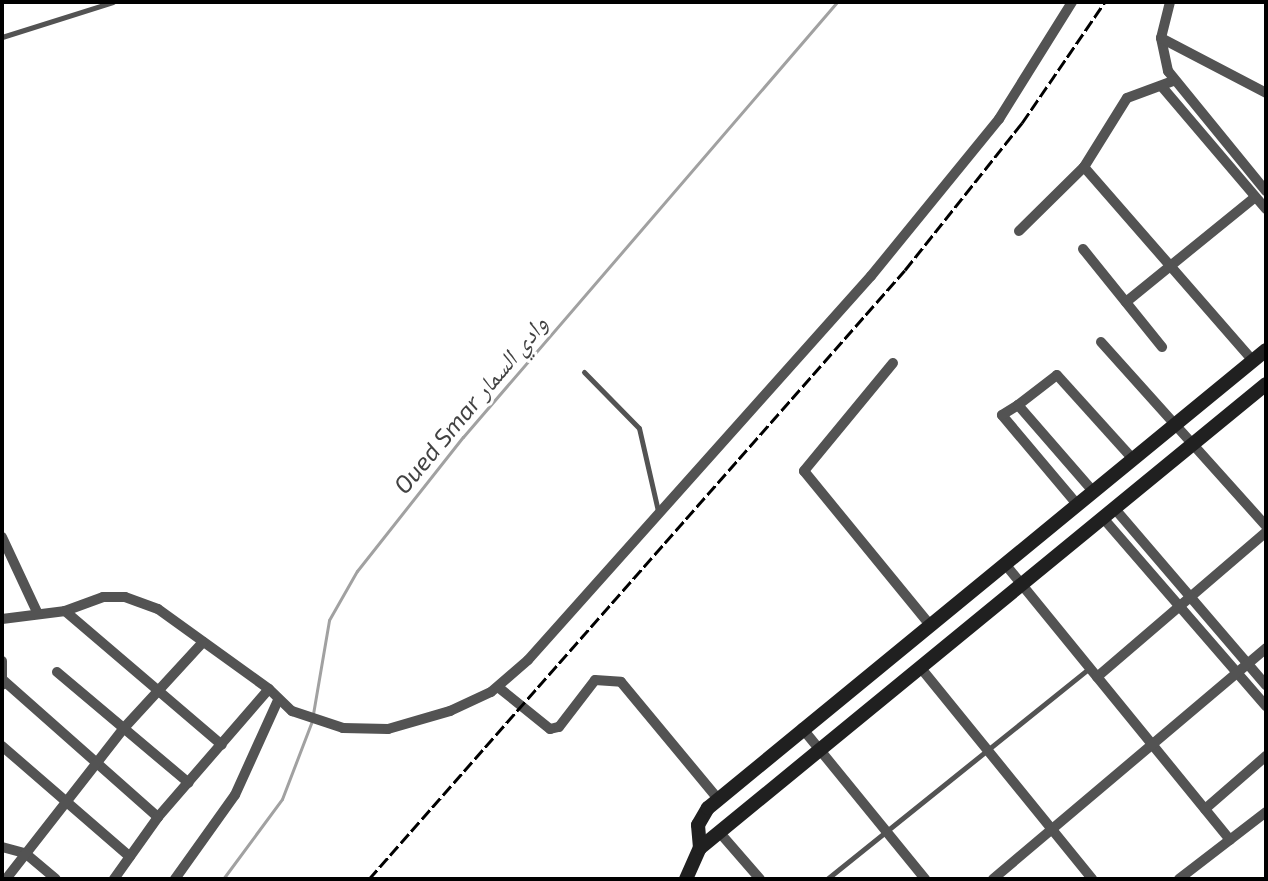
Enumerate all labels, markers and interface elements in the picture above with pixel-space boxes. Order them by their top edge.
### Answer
water label: Oued Smar وادي السمار [387,309,553,499]

